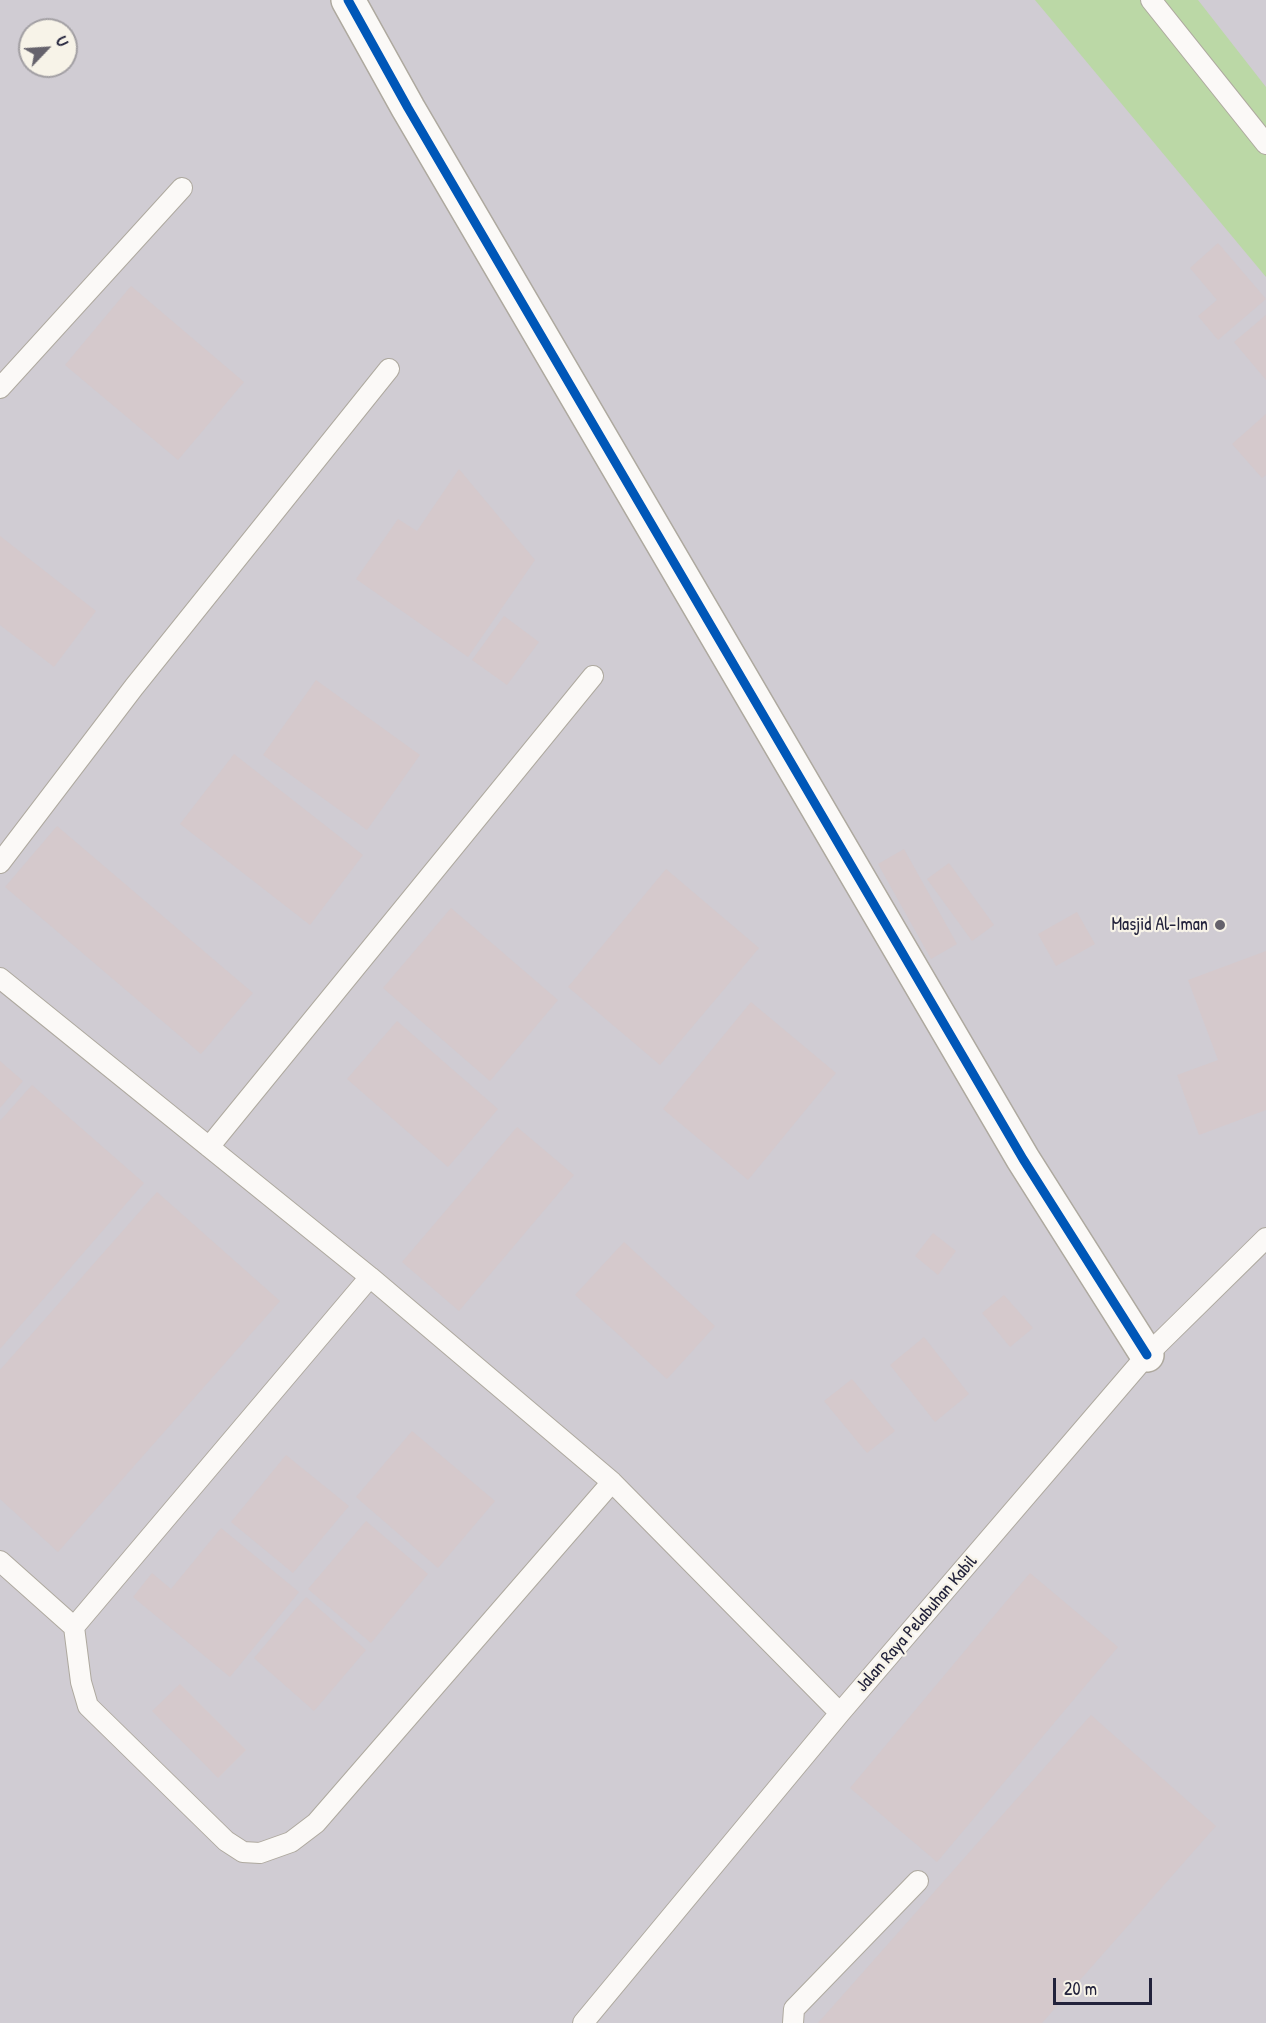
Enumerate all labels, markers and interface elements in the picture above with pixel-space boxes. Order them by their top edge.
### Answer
north arrow [18,18,78,78]
text: U [51,33,74,50]
place label: Masjid Al-Iman [1111,914,1208,936]
marker: Masjid Al-Iman [1213,918,1227,932]
street label: Jalan Raya Pelabuhan Kabil [852,1551,982,1697]
scale bar [1056,1966,1155,2004]
text: 20 m [1064,1976,1097,2001]

